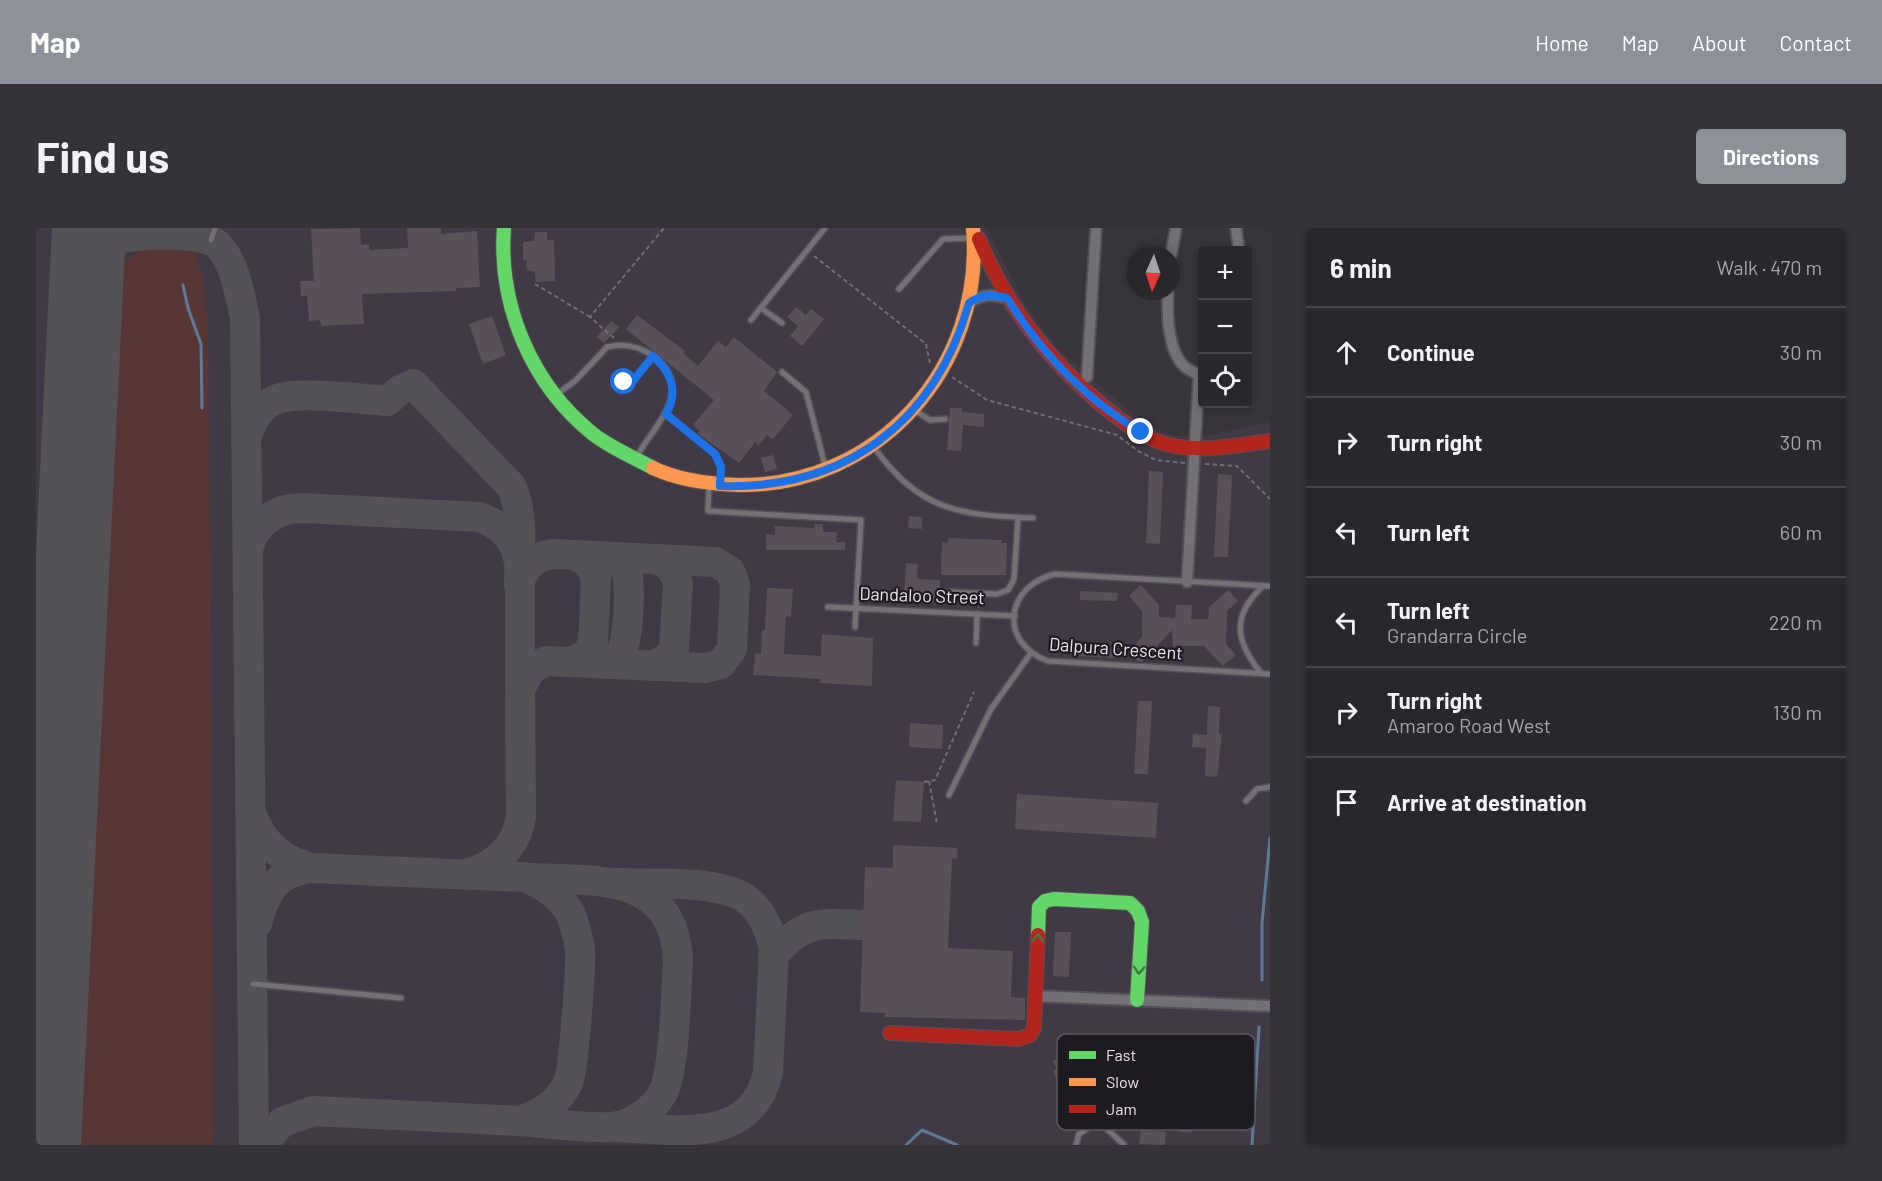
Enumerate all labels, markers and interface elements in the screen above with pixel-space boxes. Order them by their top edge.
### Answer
text: Map [30,25,81,59]
text: Home [1535,30,1589,55]
text: Map [1622,30,1659,55]
text: About [1692,30,1747,55]
text: Contact [1780,30,1852,55]
button: Directions [1696,129,1846,184]
text: Find us [36,131,169,181]
north arrow [1126,246,1180,300]
map controls [1198,246,1252,408]
button: + [1198,246,1252,300]
text: 6 min [1330,252,1392,283]
text: Walk · 470 m [1717,255,1822,279]
button: − [1198,300,1252,354]
icon: ahead [1330,336,1363,369]
text: Continue [1387,339,1475,365]
text: 30 m [1780,340,1822,364]
button: locate [1198,354,1252,408]
route start [610,368,636,394]
route end [1127,418,1153,444]
icon: right [1330,426,1363,459]
text: Turn right [1387,429,1482,455]
text: 30 m [1780,430,1822,454]
icon: left [1330,516,1363,549]
text: Turn left [1387,519,1470,545]
text: 60 m [1780,520,1822,544]
street label: Dandaloo Street [859,582,985,608]
text: Turn left [1387,597,1470,623]
icon: left [1330,606,1363,639]
text: 220 m [1769,610,1822,634]
text: Grandarra Circle [1387,623,1527,647]
street label: Dalpura Crescent [1049,632,1184,664]
text: Turn right [1387,687,1482,713]
icon: right [1330,696,1363,729]
text: 130 m [1773,700,1822,724]
text: Amaroo Road West [1387,713,1551,737]
icon: arrive [1330,786,1363,819]
text: Arrive at destination [1387,789,1586,815]
one-way arrow [1032,933,1044,942]
one-way arrow [1132,965,1145,974]
legend [1057,1034,1255,1130]
text: Fast [1106,1045,1136,1064]
text: Slow [1106,1072,1139,1091]
text: Jam [1106,1099,1137,1118]

